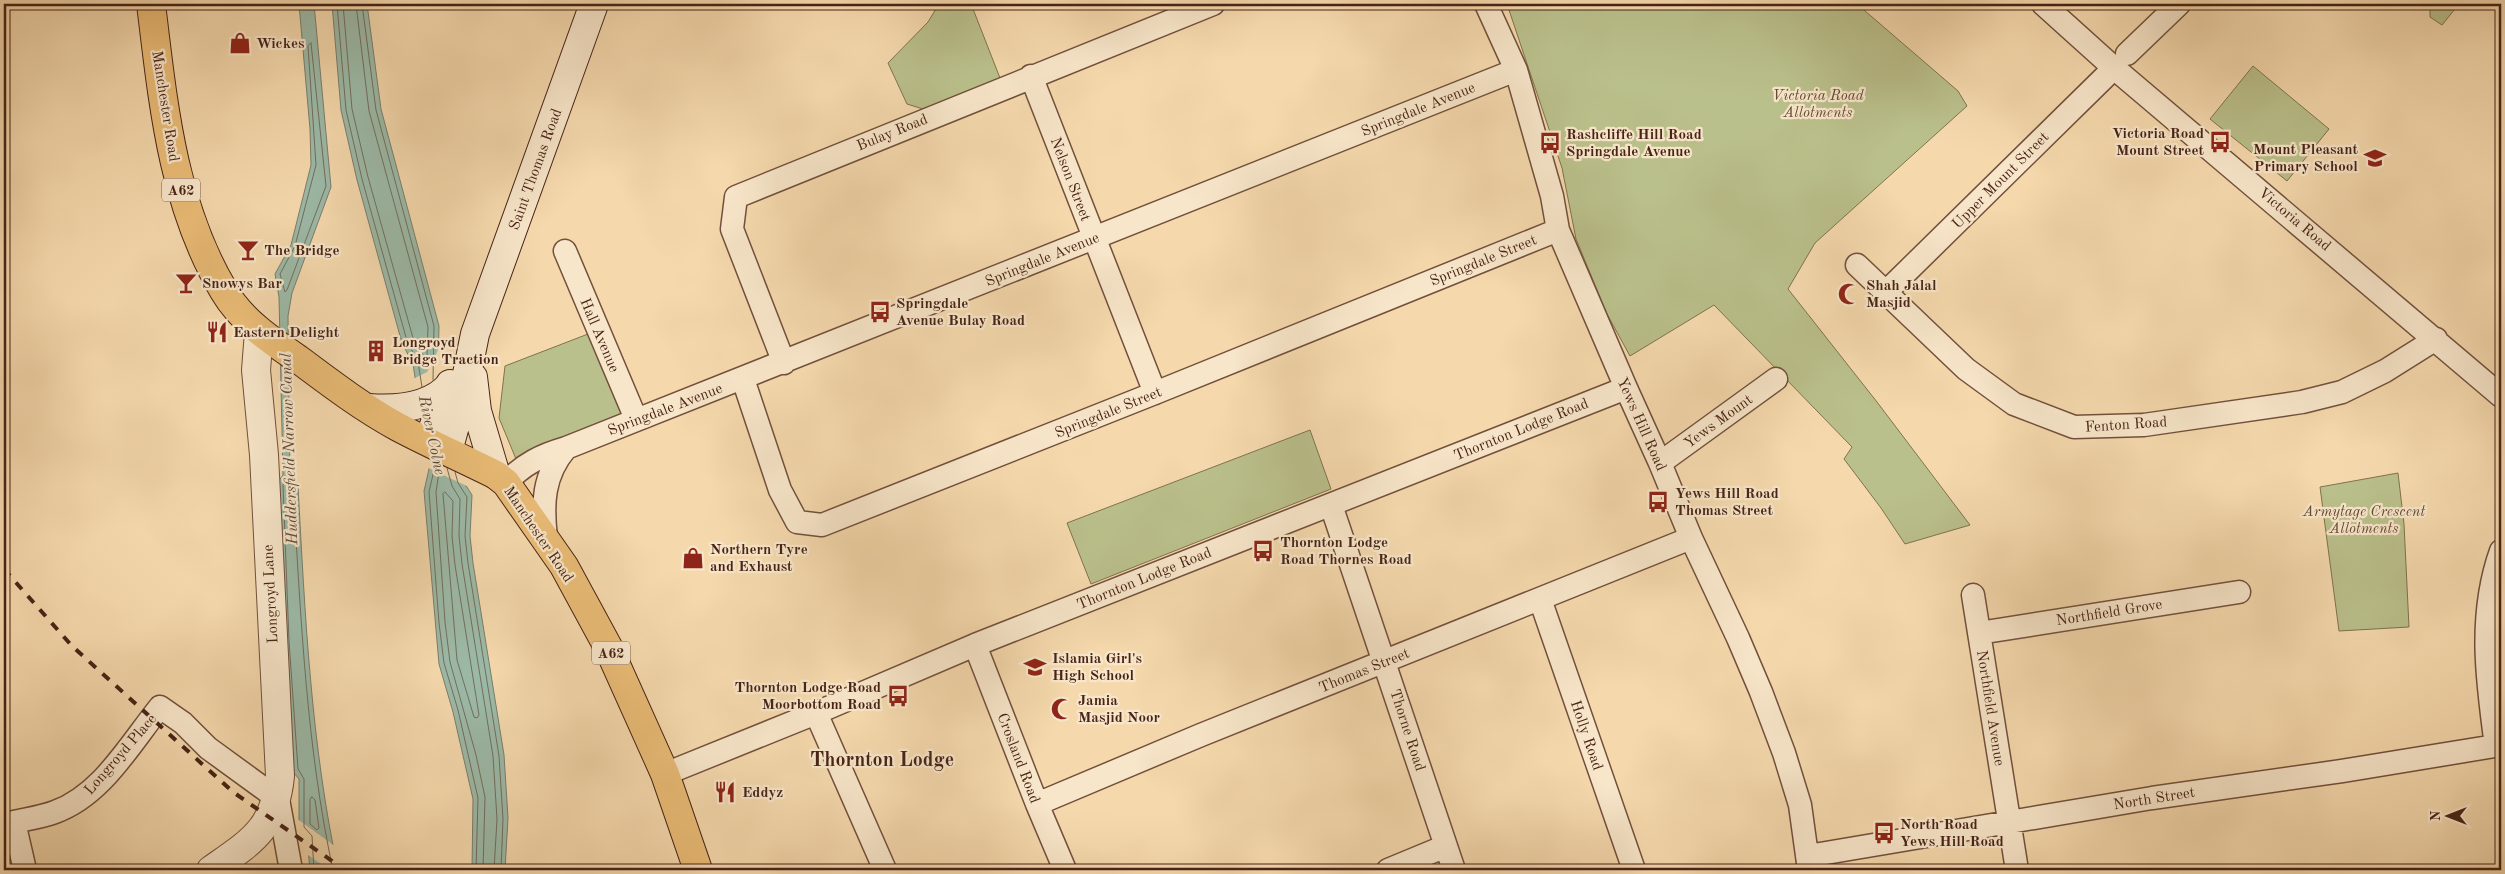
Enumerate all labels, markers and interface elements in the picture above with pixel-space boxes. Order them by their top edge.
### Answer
shop icon: Wickes [227,30,253,56]
place label: Wickes [256,37,305,52]
street label: Manchester Road [148,50,181,163]
street label: Springdale Avenue [1359,81,1478,140]
park label: Victoria Road Allotments [1772,89,1865,121]
street label: Saint Thomas Road [507,107,565,232]
street label: Bulay Road [855,112,930,154]
place label: Victoria Road Mount Street [2112,127,2205,159]
place label: Rashcliffe Hill Road Springdale Avenue [1566,128,1702,160]
bus stop icon: Victoria Road Mount Street [2207,129,2233,155]
bus stop icon: Rashcliffe Hill Road Springdale Avenue [1537,130,1563,156]
street label: Upper Mount Street [1950,130,2052,232]
street label: Nelson Street [1047,136,1092,224]
place label: Mount Pleasant Primary School [2253,143,2359,175]
school or university icon: Mount Pleasant Primary School [2362,145,2388,171]
road number: A62 [162,178,200,202]
street label: Victoria Road [2255,186,2333,255]
street label: Springdale Avenue [983,231,1102,290]
street label: Springdale Street [1428,233,1539,290]
bar icon: The Bridge [235,237,261,263]
place label: The Bridge [264,244,339,259]
bar icon: Snowys Bar [173,270,199,296]
place label: Snowys Bar [202,277,282,292]
place label: Shah Jalal Masjid [1866,279,1937,311]
mosque icon: Shah Jalal Masjid [1836,281,1862,307]
street label: Hall Avenue [576,296,621,375]
place label: Springdale Avenue Bulay Road [896,297,1025,329]
bus stop icon: Springdale Avenue Bulay Road [867,299,893,325]
restaurant icon: Eastern Delight [204,319,230,345]
place label: Eastern Delight [233,326,340,341]
place label: Longroyd Bridge Traction [392,336,499,368]
building icon: Longroyd Bridge Traction [363,338,389,364]
water label: Huddersfield Narrow Canal [279,352,301,546]
street label: Yews Hill Road [1613,376,1668,474]
street label: Springdale Avenue [606,382,725,439]
street label: Springdale Street [1053,385,1164,442]
street label: Yews Mount [1682,392,1756,452]
water label: River Colne [415,393,447,477]
street label: Thornton Lodge Road [1452,396,1591,464]
street label: Fenton Road [2084,415,2168,436]
street label: Manchester Road [500,484,575,586]
place label: Yews Hill Road Thomas Street [1675,487,1779,519]
bus stop icon: Yews Hill Road Thomas Street [1645,489,1671,515]
park label: Armytage Crescent Allotments [2302,505,2425,537]
place label: Thornton Lodge Road Thornes Road [1280,536,1412,568]
bus stop icon: Thornton Lodge Road Thornes Road [1250,538,1276,564]
place label: Northern Tyre and Exhaust [710,543,808,575]
street label: Longroyd Lane [261,544,282,644]
shop icon: Northern Tyre and Exhaust [680,545,706,571]
street label: Thornton Lodge Road [1075,545,1214,613]
street label: Northfield Grove [2055,598,2164,629]
road number: A62 [592,641,630,664]
street label: Thomas Street [1317,646,1412,696]
street label: Northfield Avenue [1973,649,2006,767]
place label: Islamia Girl's High School [1052,652,1142,684]
school or university icon: Islamia Girl's High School [1022,654,1048,680]
place label: Thornton Lodge Road Moorbottom Road [734,681,881,713]
bus stop icon: Thornton Lodge Road Moorbottom Road [885,683,911,709]
street label: Thorne Road [1386,688,1427,773]
place label: Jamia Masjid Noor [1078,694,1161,726]
mosque icon: Jamia Masjid Noor [1049,696,1075,722]
street label: Holly Road [1567,699,1605,773]
street label: Crosland Road [994,711,1042,806]
street label: Longroyd Place [82,712,160,798]
district label: Thornton Lodge [810,751,954,771]
restaurant icon: Eddyz [712,779,738,805]
place label: Eddyz [742,786,783,801]
street label: North Street [2112,786,2196,813]
north arrow [2422,792,2472,842]
text: N [2429,810,2443,821]
place label: North Road Yews Hill Road [1900,818,2004,850]
bus stop icon: North Road Yews Hill Road [1871,820,1897,846]

